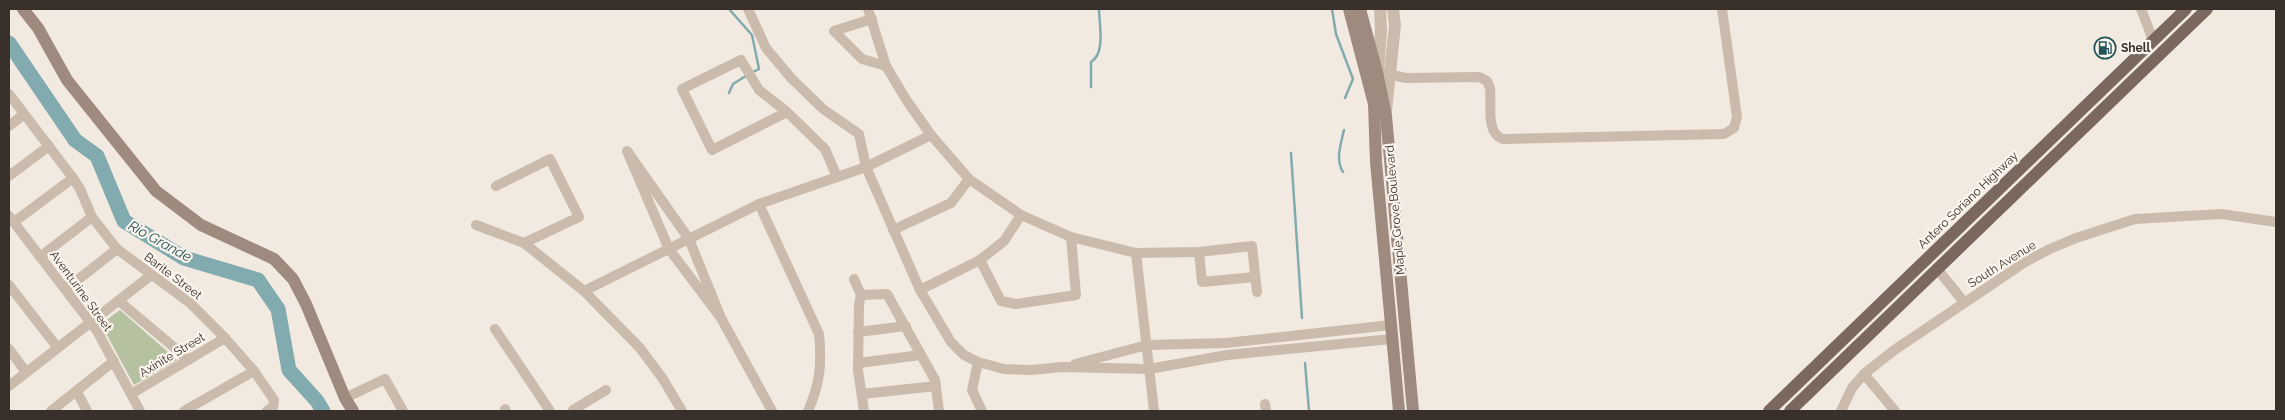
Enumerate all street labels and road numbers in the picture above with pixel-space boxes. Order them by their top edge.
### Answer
street label: Maple Grove Boulevard [1382,144,1408,276]
street label: Antero Soriano Highway [1915,148,2021,251]
street label: South Avenue [1965,238,2039,290]
street label: Aventurine Street [47,248,115,334]
street label: Barite Street [141,250,205,302]
street label: Axinite Street [137,330,207,380]

